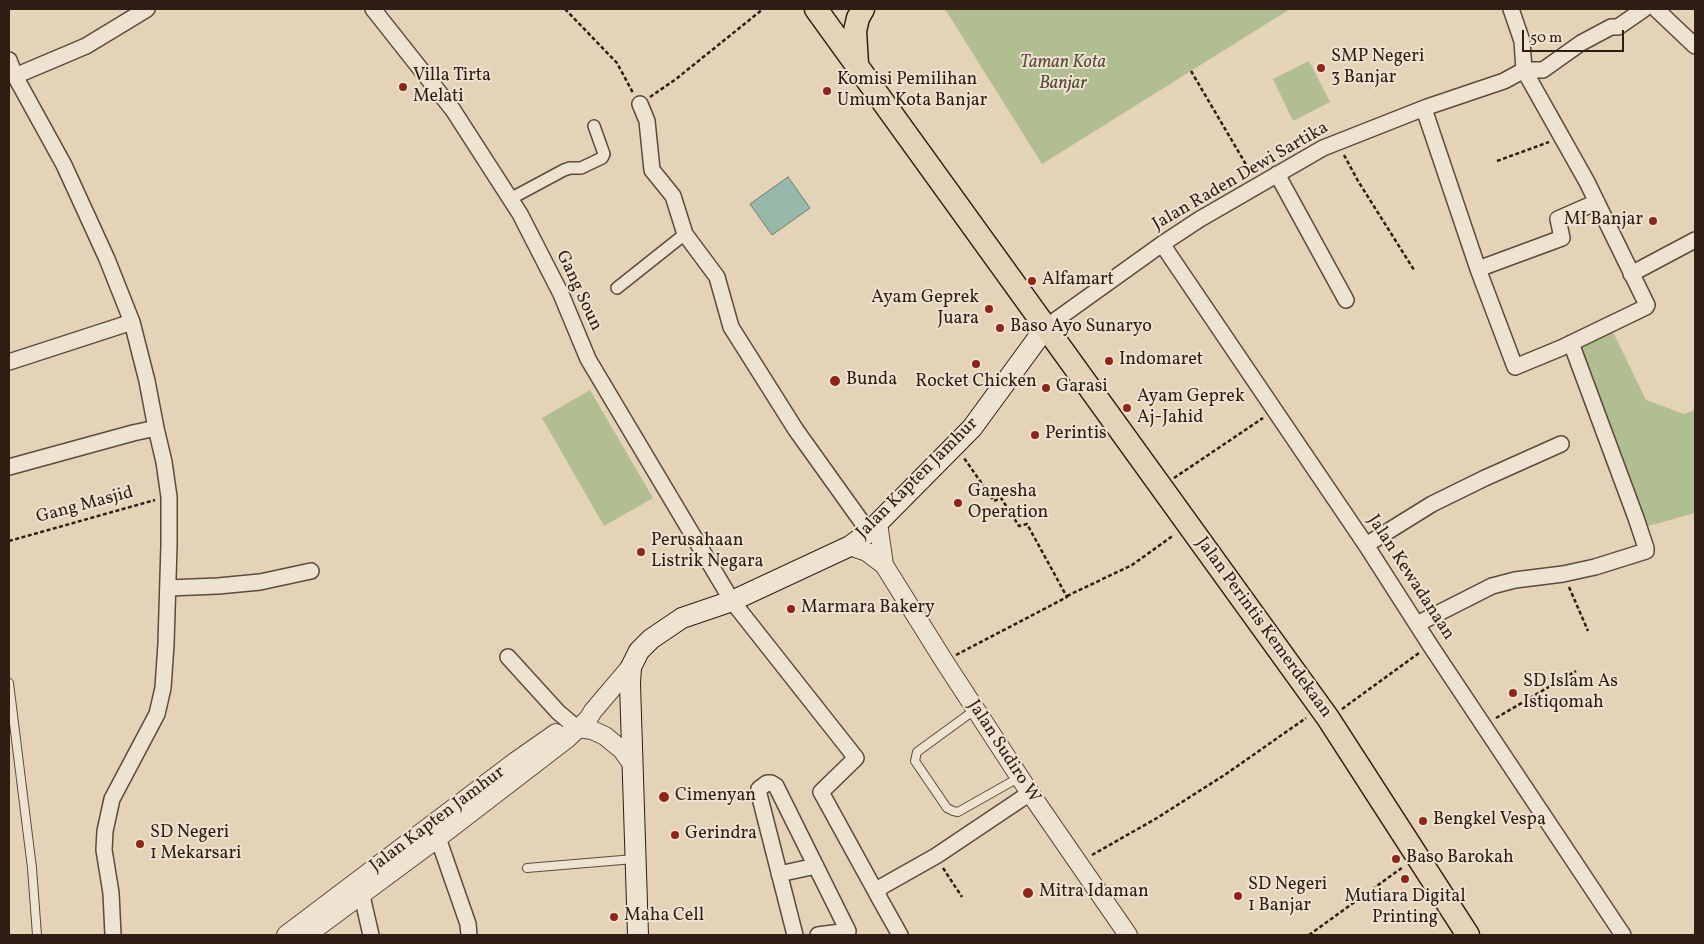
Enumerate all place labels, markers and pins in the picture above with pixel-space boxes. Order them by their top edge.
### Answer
place label: SMP Negeri 3 Banjar [1331,47,1424,90]
marker: SMP Negeri 3 Banjar [1315,62,1327,74]
place label: Villa Tirta Melati [413,66,491,108]
place label: Komisi Pemilihan Umum Kota Banjar [837,70,987,112]
marker: Villa Tirta Melati [397,81,409,93]
marker: Komisi Pemilihan Umum Kota Banjar [821,85,833,97]
place label: MI Banjar [1564,210,1643,232]
marker: MI Banjar [1647,215,1659,227]
place label: Alfamart [1042,270,1114,292]
marker: Alfamart [1026,275,1038,287]
place label: Ayam Geprek Juara [871,288,979,330]
marker: Ayam Geprek Juara [983,303,995,315]
place label: Baso Ayo Sunaryo [1010,317,1152,339]
marker: Baso Ayo Sunaryo [994,322,1006,334]
place label: Indomaret [1119,350,1203,372]
marker: Indomaret [1103,355,1115,367]
marker: Rocket Chicken [970,358,982,370]
place label: Bunda [846,370,897,392]
place label: Rocket Chicken [915,372,1037,394]
marker: Bunda [828,374,842,388]
place label: Garasi [1056,377,1108,399]
marker: Garasi [1040,382,1052,394]
place label: Ayam Geprek Aj-Jahid [1137,387,1245,429]
marker: Ayam Geprek Aj-Jahid [1121,402,1133,414]
place label: Perintis [1045,424,1107,446]
marker: Perintis [1029,429,1041,441]
place label: Ganesha Operation [968,482,1048,524]
marker: Ganesha Operation [952,497,964,509]
place label: Perusahaan Listrik Negara [651,531,763,574]
marker: Perusahaan Listrik Negara [635,546,647,558]
place label: Marmara Bakery [801,598,935,620]
marker: Marmara Bakery [785,603,797,615]
place label: SD Islam As Istiqomah [1523,672,1618,714]
marker: SD Islam As Istiqomah [1507,687,1519,699]
place label: Cimenyan [675,786,756,808]
marker: Cimenyan [657,790,671,804]
place label: Bengkel Vespa [1433,810,1546,832]
marker: Bengkel Vespa [1417,815,1429,827]
place label: SD Negeri 1 Mekarsari [150,823,241,866]
place label: Gerindra [685,824,757,846]
marker: Gerindra [669,829,681,841]
marker: SD Negeri 1 Mekarsari [134,838,146,850]
place label: Baso Barokah [1406,848,1514,870]
marker: Baso Barokah [1390,853,1402,865]
marker: Mutiara Digital Printing [1399,873,1411,885]
place label: SD Negeri 1 Banjar [1248,875,1327,918]
place label: Mitra Idaman [1039,882,1149,904]
marker: Mitra Idaman [1021,886,1035,900]
place label: Mutiara Digital Printing [1344,887,1466,930]
marker: SD Negeri 1 Banjar [1232,890,1244,902]
place label: Maha Cell [624,906,704,928]
marker: Maha Cell [608,911,620,923]

